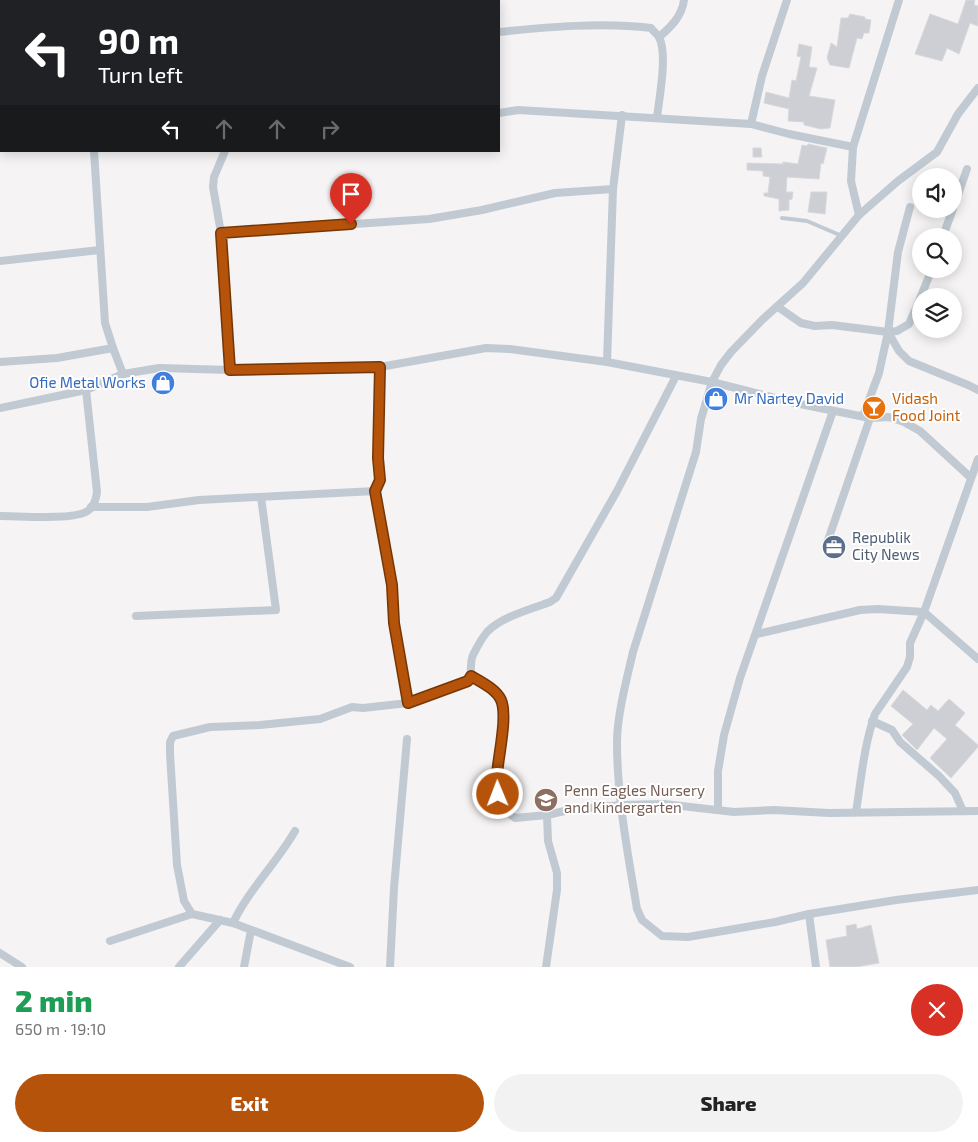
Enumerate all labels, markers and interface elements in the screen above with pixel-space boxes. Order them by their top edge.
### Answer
text: 90 m [98,19,179,61]
icon: left [15,20,80,85]
text: Turn left [98,61,183,87]
icon: left [157,115,185,143]
icon: ahead [210,115,238,143]
icon: ahead [263,115,291,143]
icon: right [316,115,344,143]
map controls [912,168,962,338]
button: sound [912,168,962,218]
pin [330,173,372,224]
icon: arrive [337,180,365,208]
button: search [912,228,962,278]
button: layers [912,288,962,338]
shop icon: Ofie Metal Works [150,370,176,396]
place label: Ofie Metal Works [29,373,146,391]
shop icon: Mr Nartey David [703,386,729,412]
place label: Mr Nartey David [734,389,844,407]
place label: Vidash Food Joint [892,389,961,424]
bar icon: Vidash Food Joint [861,395,887,421]
place label: Republik City News [852,528,920,563]
office icon: Republik City News [821,534,847,560]
position arrow [471,767,523,819]
place label: Penn Eagles Nursery and Kindergarten [564,781,705,816]
school or university icon: Penn Eagles Nursery and Kindergarten [533,787,559,813]
text: 2 min [15,982,93,1018]
button: close [911,984,963,1036]
text: 650 m · 19:10 [15,1019,106,1038]
button: Exit [15,1074,484,1132]
button: Share [494,1074,963,1132]

